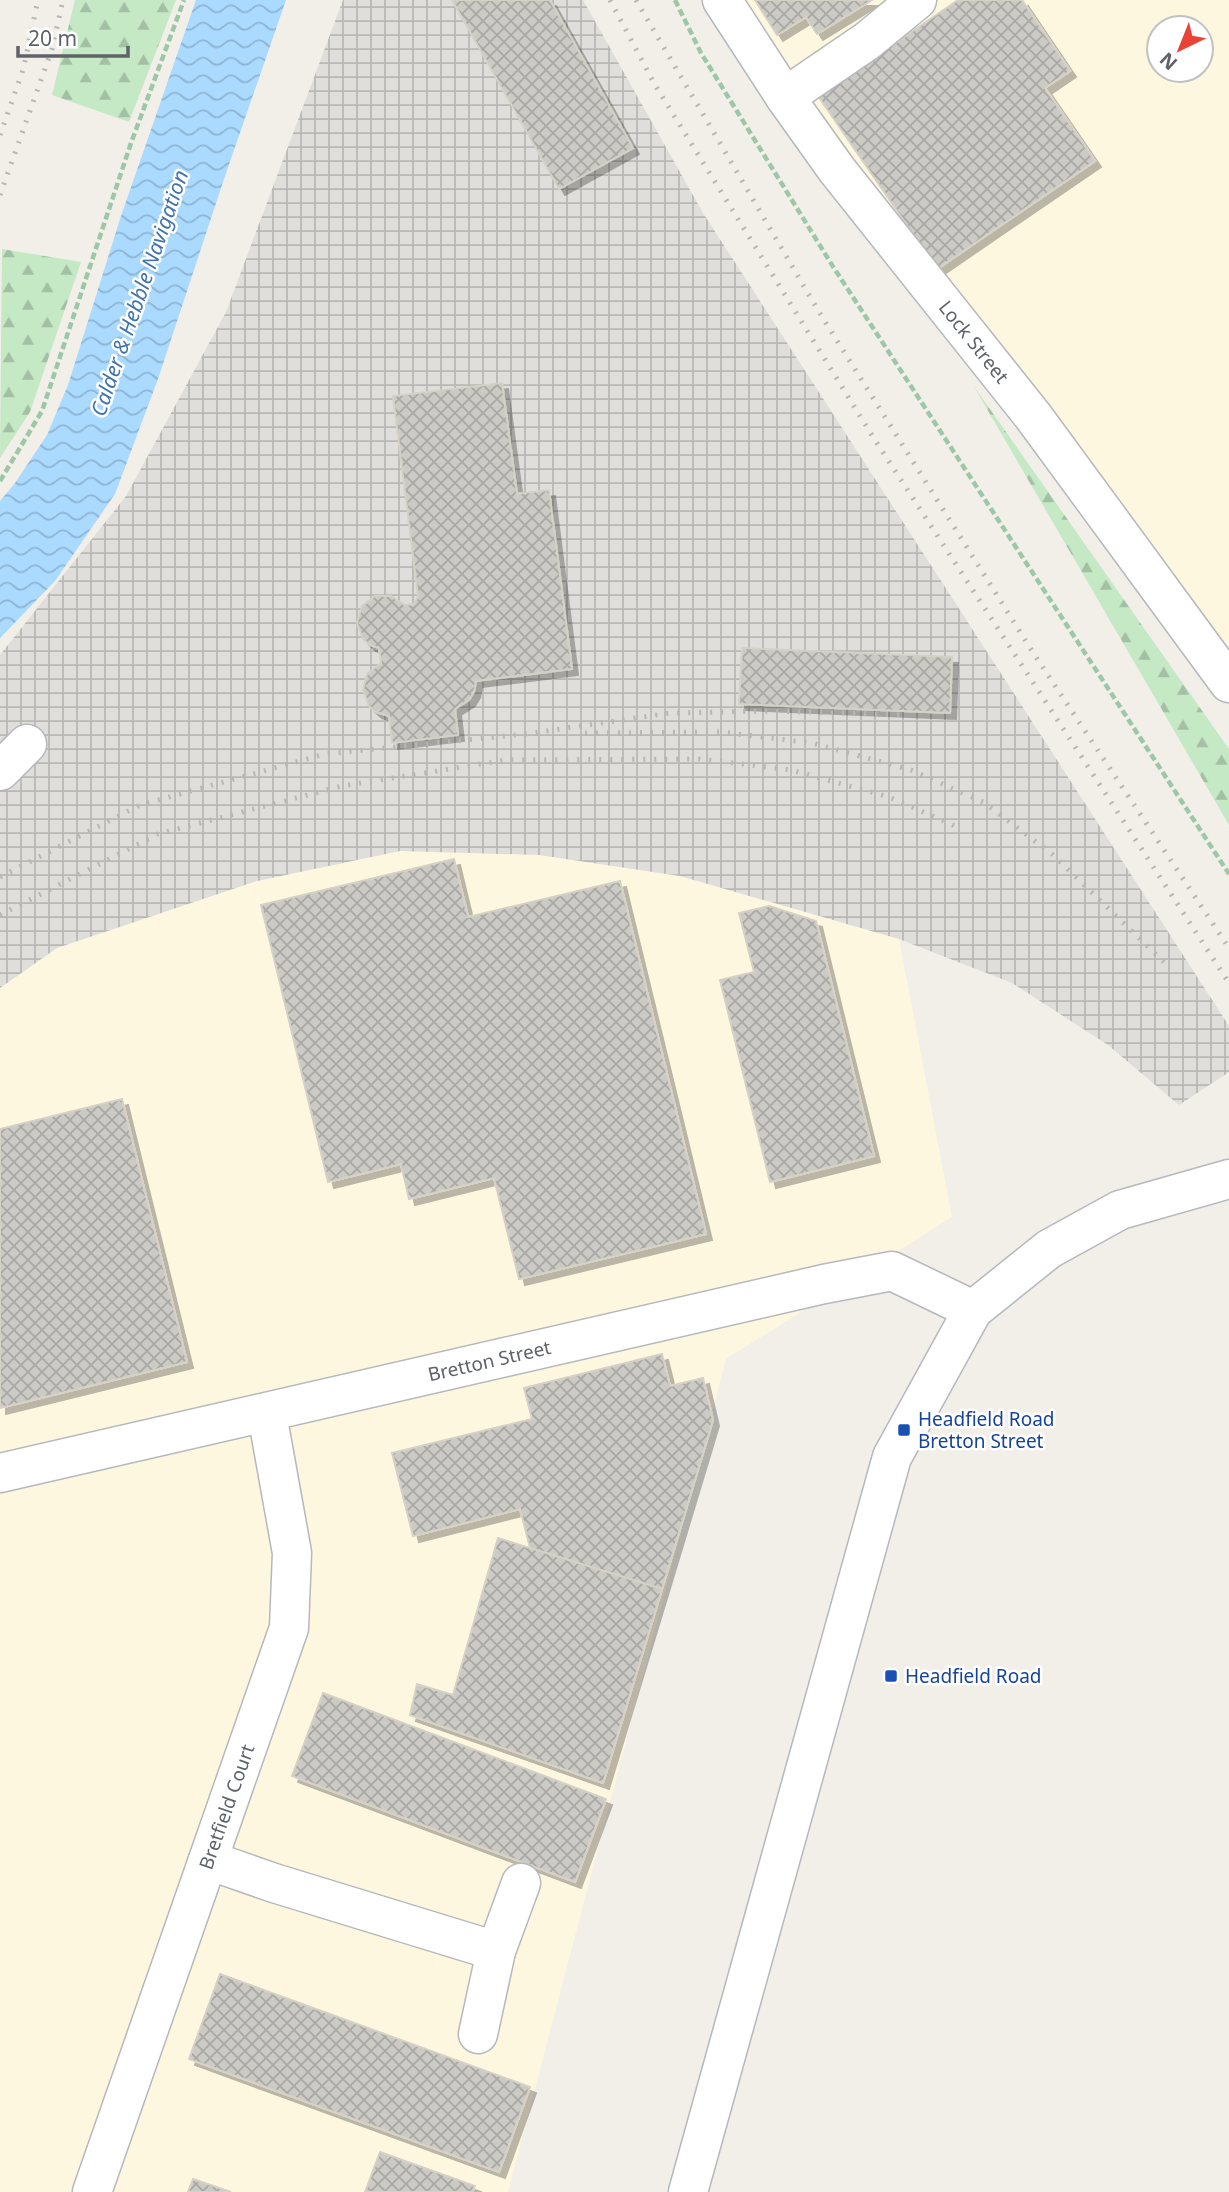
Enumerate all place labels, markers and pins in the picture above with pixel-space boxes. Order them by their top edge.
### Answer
place label: Headfield Road Bretton Street [918,1406,1054,1454]
marker: Headfield Road Bretton Street [896,1422,912,1438]
place label: Headfield Road [905,1663,1041,1689]
marker: Headfield Road [883,1668,899,1684]

